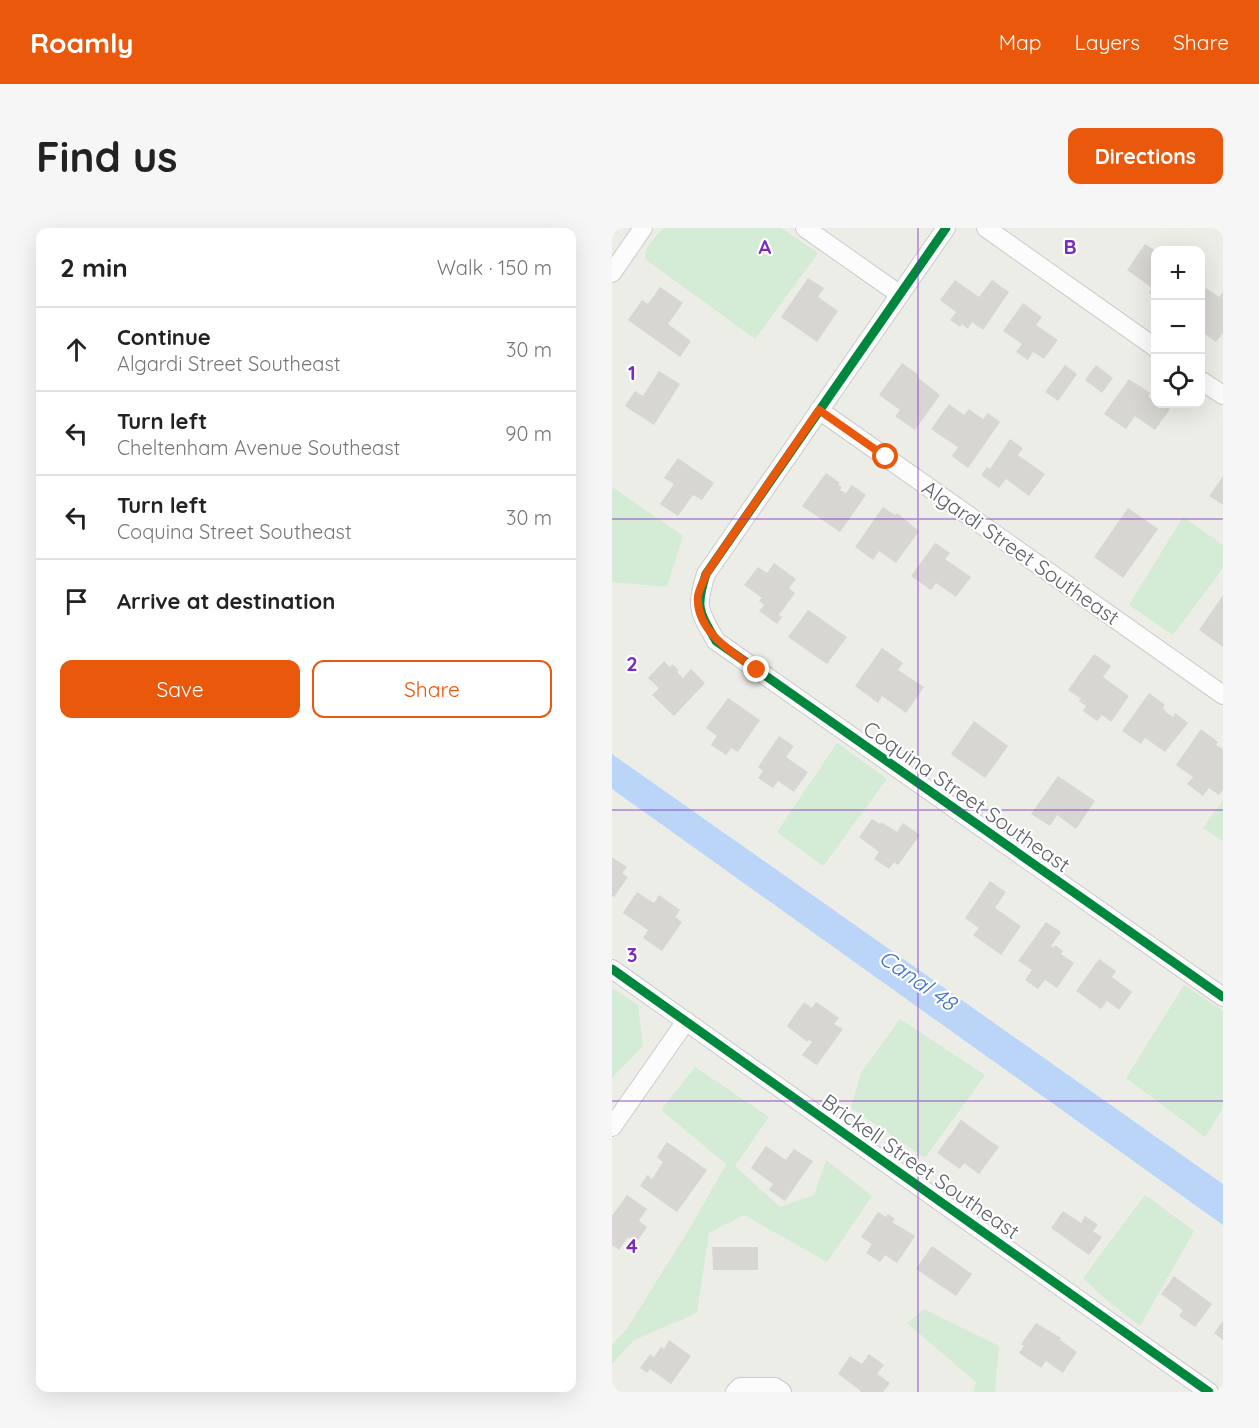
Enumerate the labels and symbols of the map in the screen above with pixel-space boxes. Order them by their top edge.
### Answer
text: A [759,234,772,259]
text: B [1063,234,1077,259]
text: 1 [628,360,636,385]
route start [872,443,898,469]
street label: Algardi Street Southeast [917,474,1125,630]
text: 2 [626,651,638,676]
route end [743,656,769,682]
street label: Coquina Street Southeast [859,715,1075,877]
text: 3 [627,942,637,967]
water label: Canal 48 [874,943,964,1018]
street label: Brickell Street Southeast [817,1088,1025,1244]
text: 4 [626,1233,638,1258]

